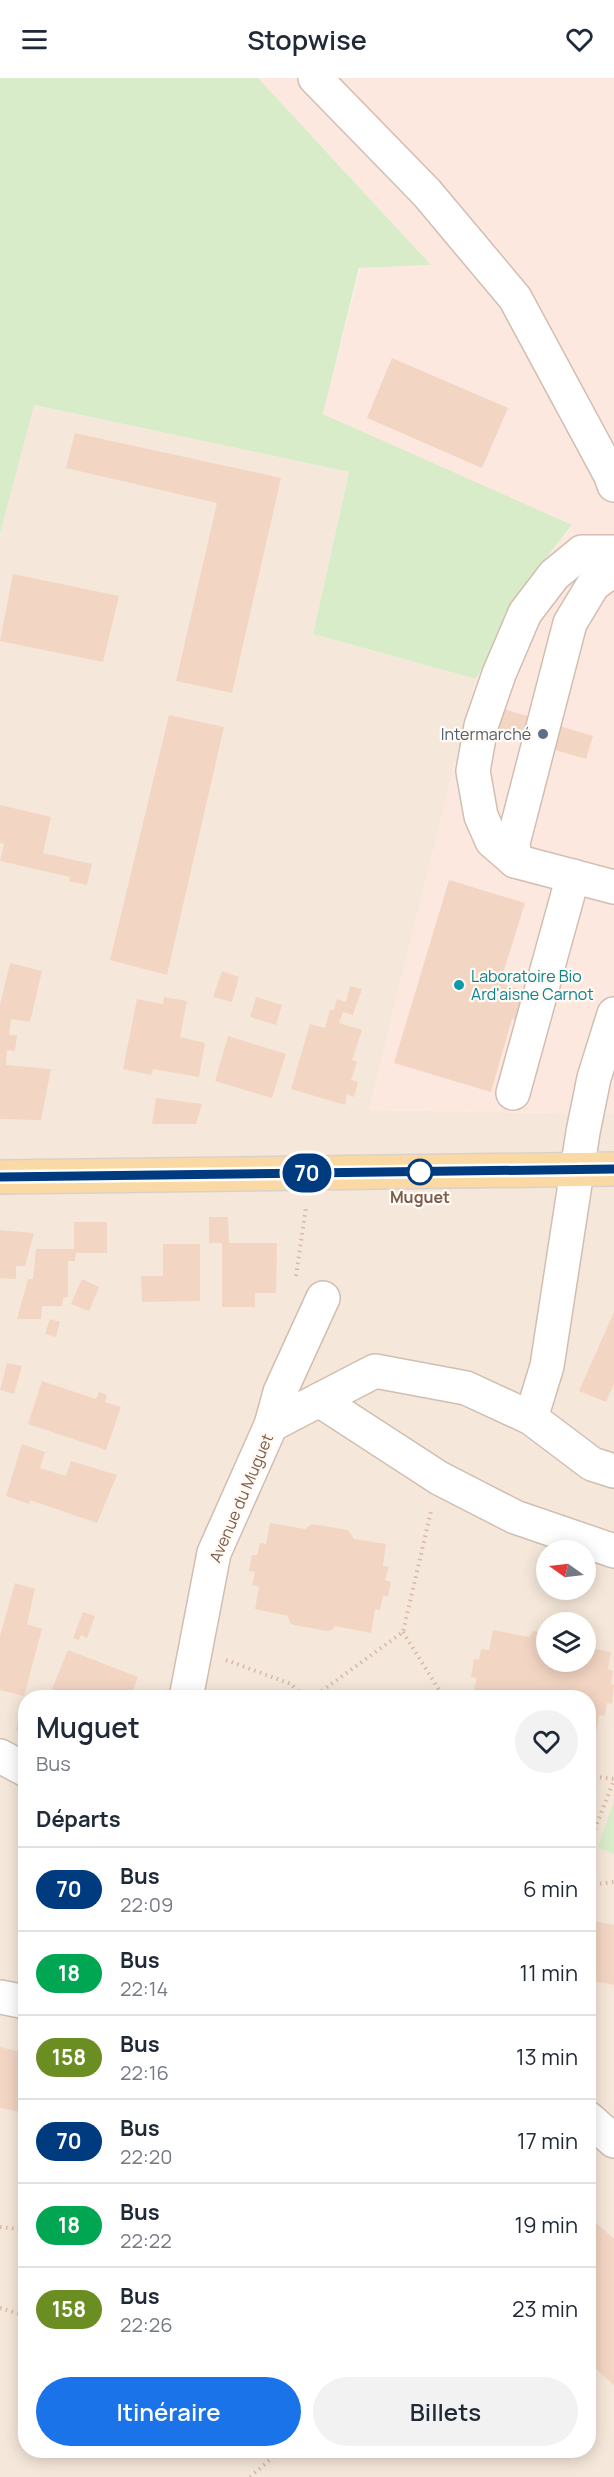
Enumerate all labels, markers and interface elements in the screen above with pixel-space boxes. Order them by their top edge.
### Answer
text: Stopwise [247,21,367,58]
icon: menu [18,23,51,56]
icon: heart [563,23,596,56]
place label: Intermarché [441,723,531,745]
marker: Intermarché [536,727,550,741]
place label: Laboratoire Bio Ard'aisne Carnot [471,965,594,1005]
marker: Laboratoire Bio Ard'aisne Carnot [452,978,466,992]
line badge: 70 [280,1154,334,1192]
text: 70 [294,1159,320,1187]
marker: Muguet [407,1159,433,1185]
place label: Muguet [390,1186,450,1208]
street label: Avenue du Muguet [204,1430,278,1566]
north arrow [536,1540,596,1600]
map controls [536,1540,596,1672]
button: layers [536,1612,596,1672]
text: Muguet [36,1708,140,1746]
button: heart [515,1710,578,1773]
text: Bus [36,1750,71,1777]
text: Départs [36,1804,121,1834]
text: Bus [120,1861,160,1891]
text: 6 min [523,1874,578,1904]
text: 70 [56,1875,82,1903]
text: 22:09 [120,1891,173,1918]
text: Bus [120,1945,160,1975]
text: 11 min [520,1958,578,1988]
text: 18 [58,1959,80,1987]
text: 22:14 [120,1975,168,2002]
text: Bus [120,2029,160,2059]
text: 13 min [516,2042,578,2072]
text: 158 [52,2043,86,2071]
text: 22:16 [120,2059,169,2086]
text: Bus [120,2113,160,2143]
text: 17 min [517,2126,578,2156]
text: 70 [56,2127,82,2155]
text: 22:20 [120,2143,172,2170]
text: Bus [120,2197,160,2227]
text: 19 min [515,2210,578,2240]
text: 18 [58,2211,80,2239]
text: 22:22 [120,2227,172,2254]
text: Bus [120,2281,160,2311]
text: 23 min [512,2294,578,2324]
text: 158 [52,2295,86,2323]
text: 22:26 [120,2311,173,2338]
button: Itinéraire [36,2377,301,2446]
button: Billets [313,2377,578,2446]

